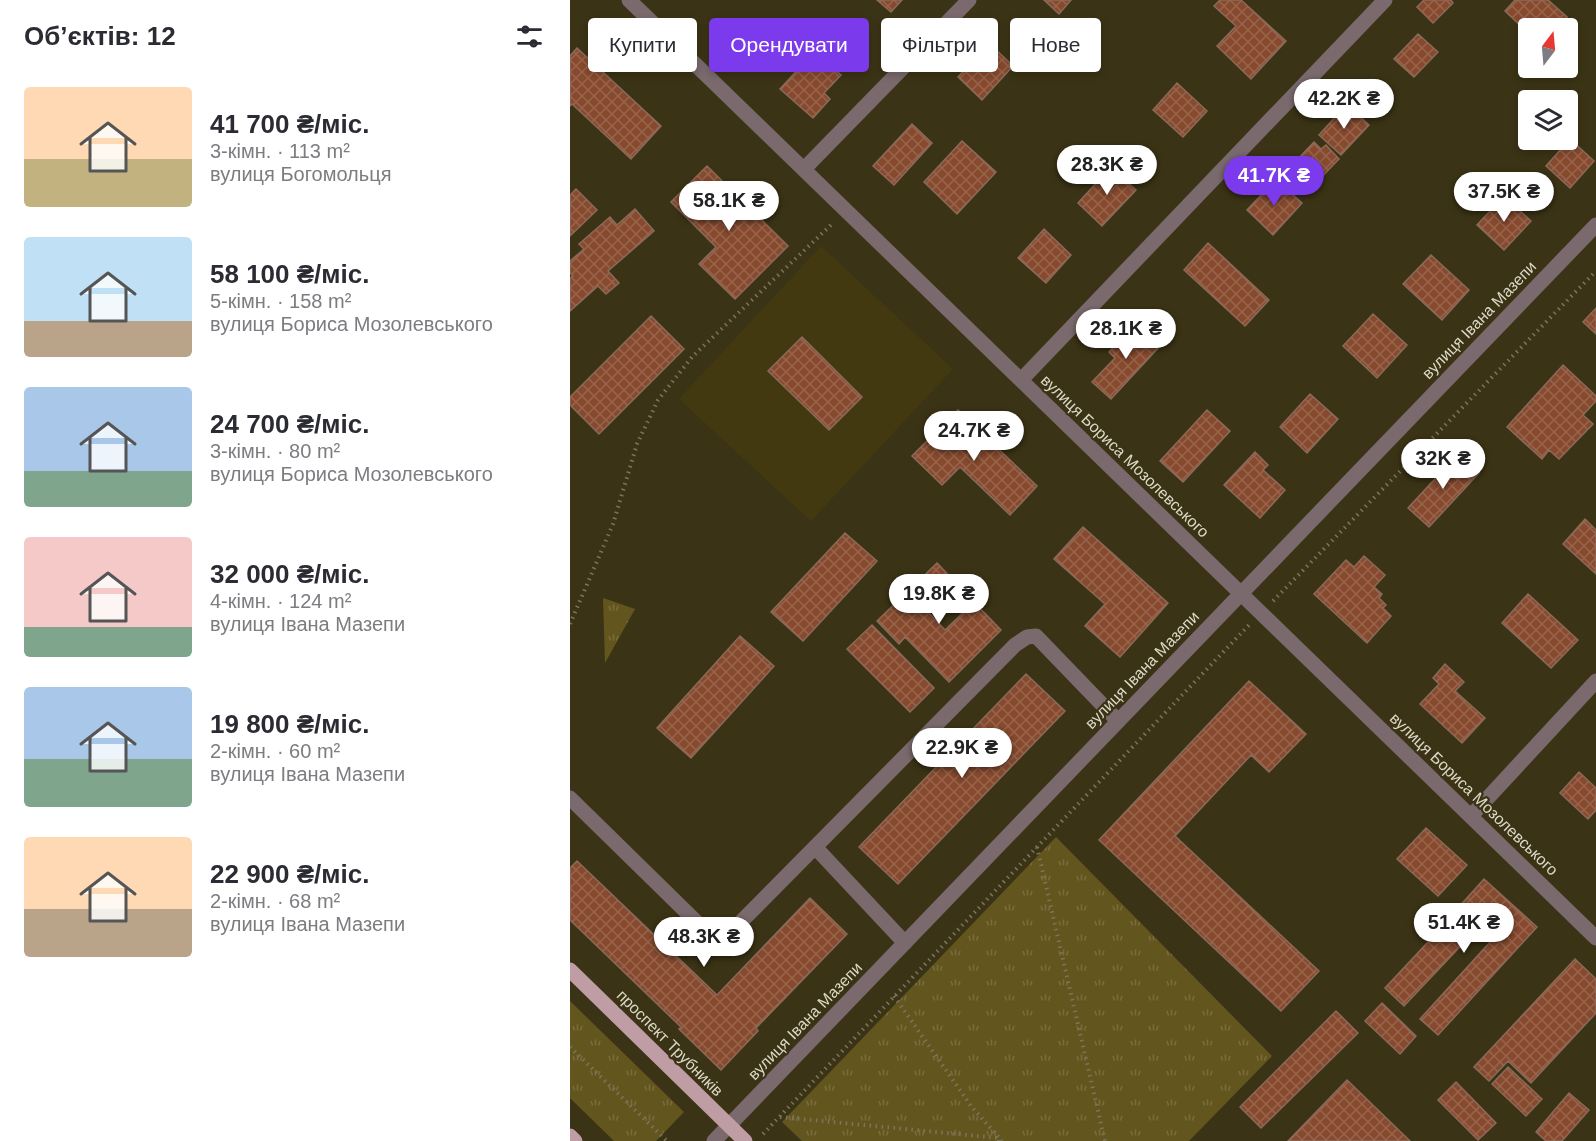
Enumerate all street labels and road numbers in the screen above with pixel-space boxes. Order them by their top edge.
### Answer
street label: вулиця Івана Мазепи [1419,258,1539,382]
street label: вулиця Бориса Мозолевського [1038,371,1212,541]
street label: вулиця Івана Мазепи [1082,608,1202,732]
street label: вулиця Бориса Мозолевського [1387,709,1561,879]
street label: вулиця Івана Мазепи [745,959,865,1083]
street label: проспект Трубників [614,987,726,1099]

